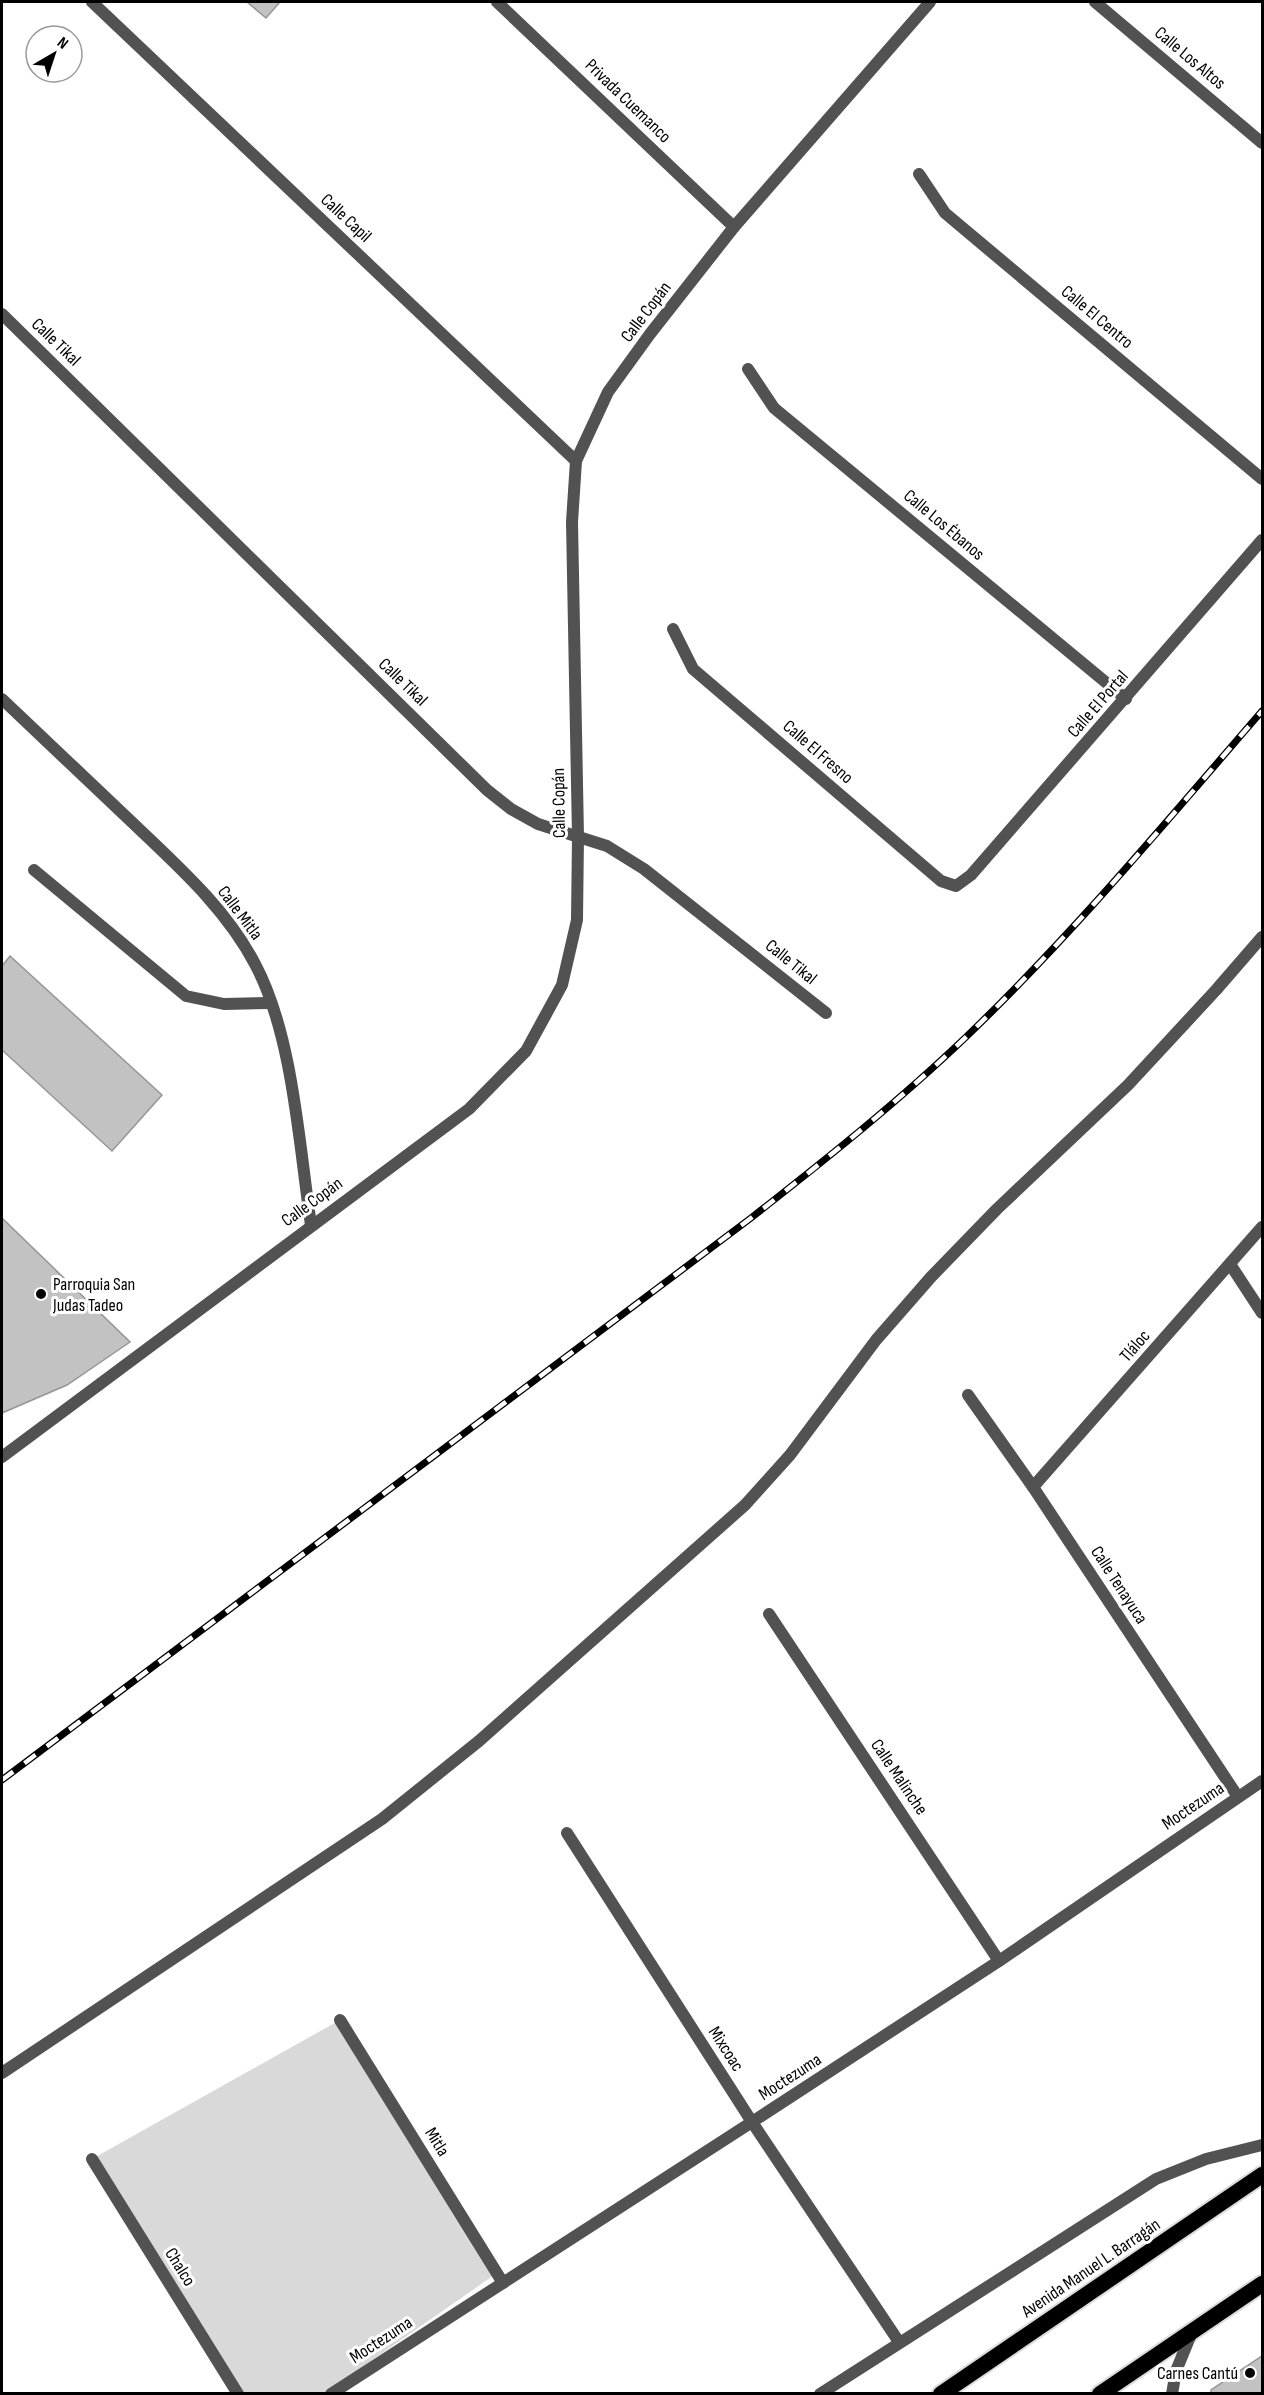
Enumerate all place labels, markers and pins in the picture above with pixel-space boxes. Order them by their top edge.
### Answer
place label: Parroquia San Judas Tadeo [52,1274,135,1316]
marker: Parroquia San Judas Tadeo [34,1287,48,1301]
place label: Carnes Cantú [1157,2363,1238,2384]
marker: Carnes Cantú [1243,2366,1257,2380]

